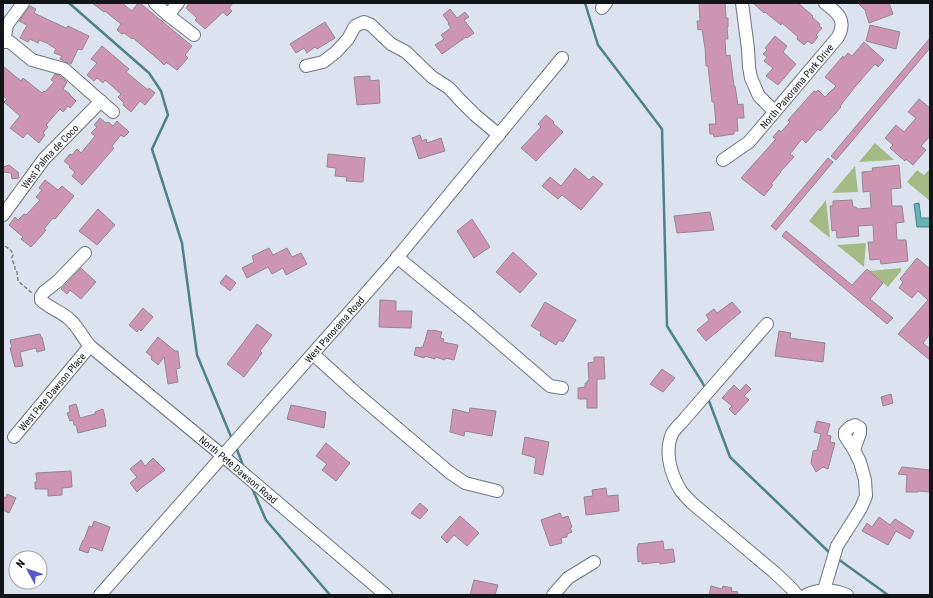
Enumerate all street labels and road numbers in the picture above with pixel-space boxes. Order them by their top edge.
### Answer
street label: North Panorama Park Drive [758,42,836,131]
street label: West Palma de Coco [19,122,81,191]
street label: West Panorama Road [302,294,367,365]
street label: West Pete Dawson Place [17,351,88,433]
street label: North Pete Dawson Road [197,434,279,506]

